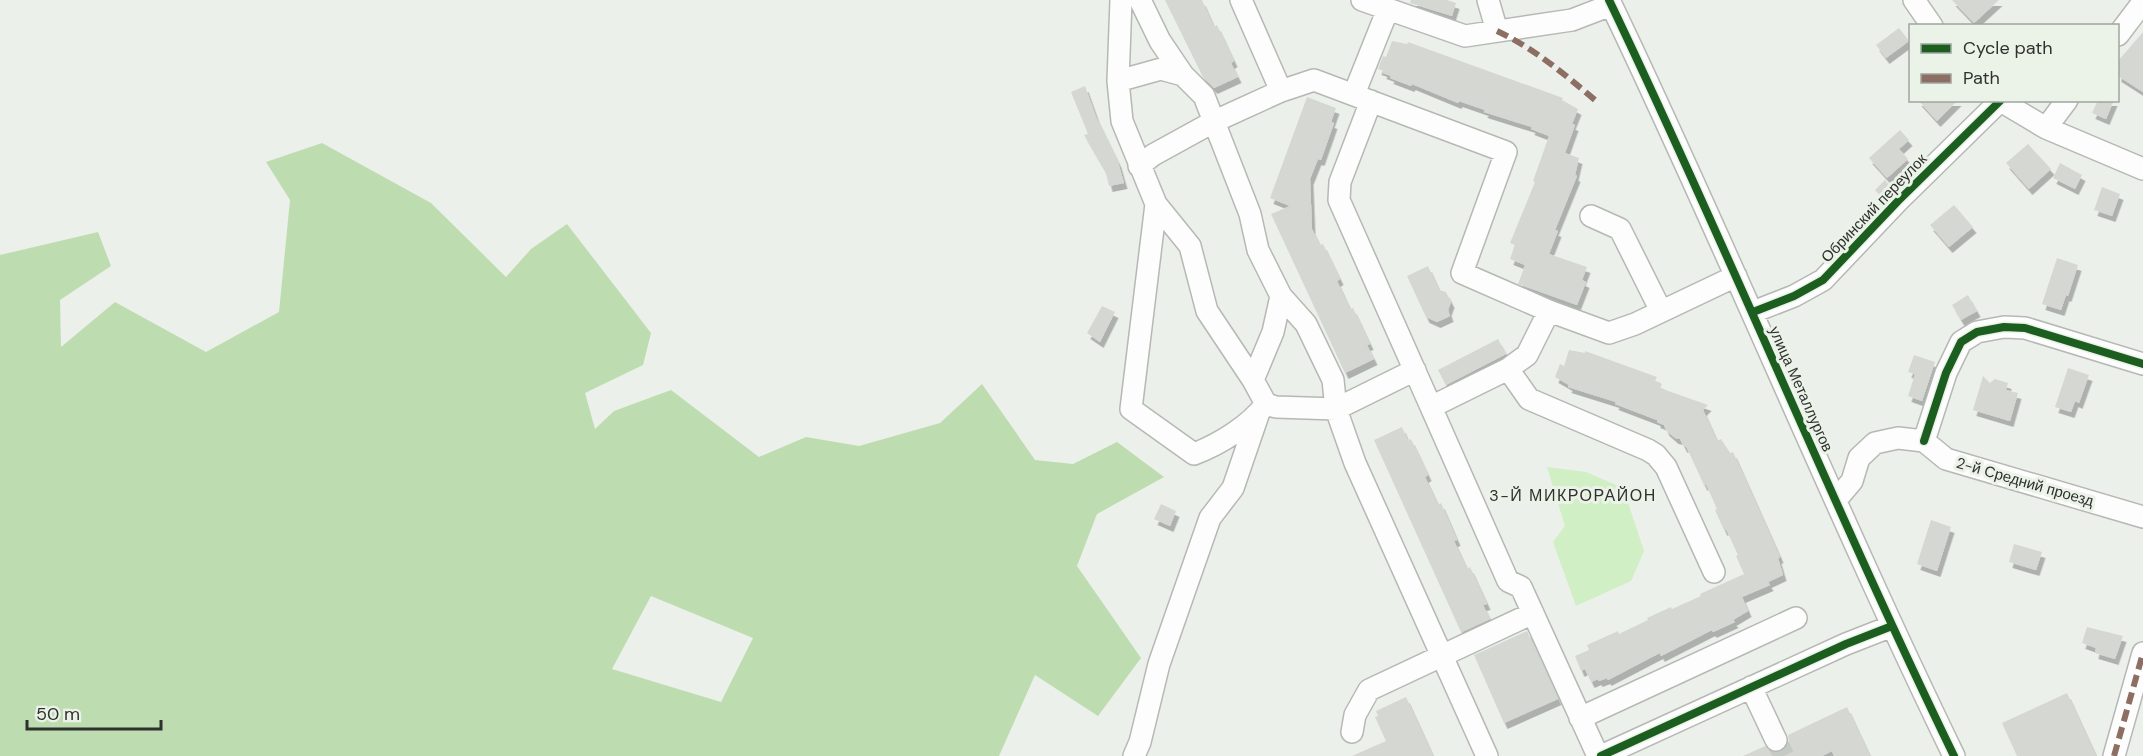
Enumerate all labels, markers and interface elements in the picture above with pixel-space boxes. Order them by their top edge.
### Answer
legend [1909,24,2119,102]
text: Cycle path [1963,36,2053,60]
text: Path [1963,66,2000,90]
street label: Обринский переулок [1817,149,1932,267]
street label: улица Металлургов [1764,323,1838,455]
street label: 2-й Средний проезд [1954,453,2096,511]
district label: 3-Й МИКРОРАЙОН [1489,485,1657,506]
scale bar [27,693,160,731]
text: 50 m [36,702,80,726]

